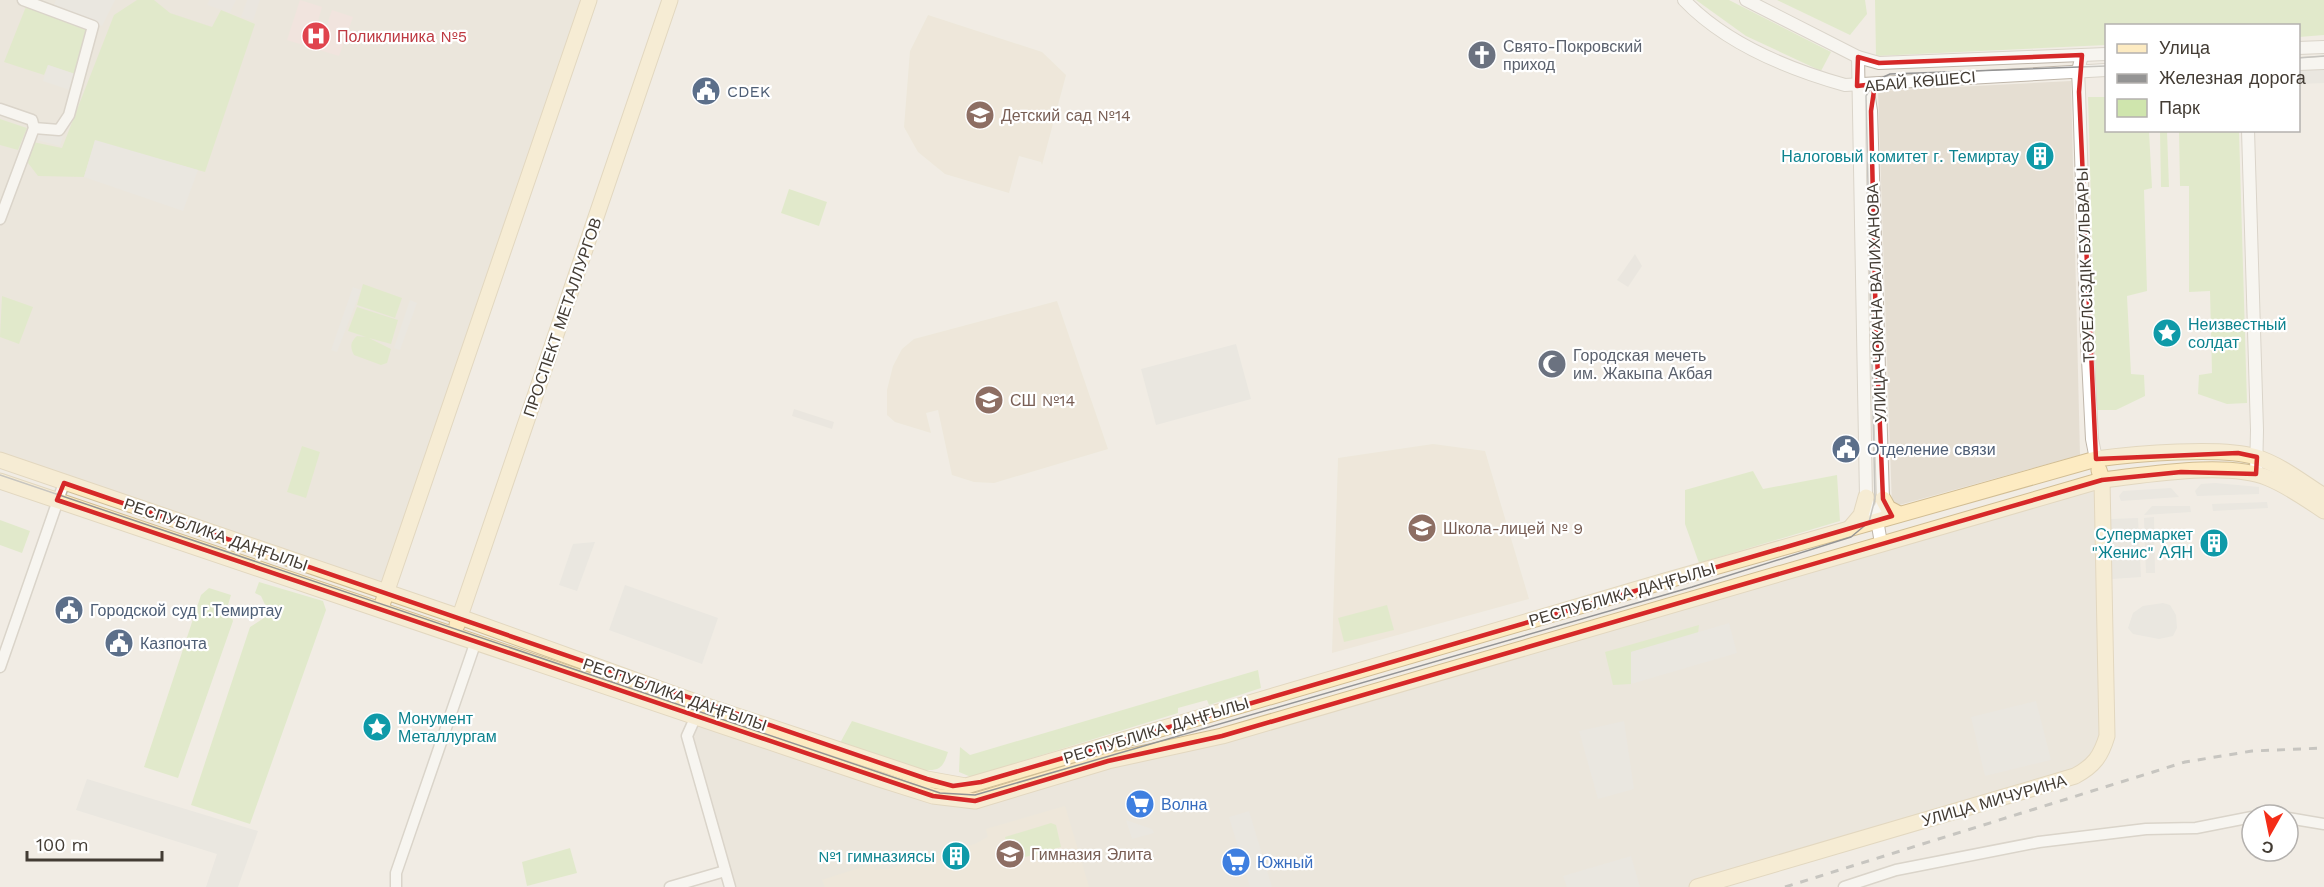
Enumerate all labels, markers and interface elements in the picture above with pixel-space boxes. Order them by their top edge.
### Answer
hospital icon: Поликлиника №5 [300,20,332,52]
legend [2105,24,2300,132]
place label: Поликлиника №5 [337,27,467,46]
place label: Свято-Покровский приход [1503,37,1642,74]
text: Улица [2159,37,2211,58]
church icon: Свято-Покровский приход [1466,39,1498,71]
street label: АБАЙ КӨШЕСІ [1864,67,1976,96]
text: Железная дорога [2159,67,2307,88]
public building icon: CDEK [690,75,722,107]
place label: CDEK [727,82,771,101]
text: Парк [2159,97,2200,118]
school or university icon: Детский сад №14 [964,99,996,131]
place label: Детский сад №14 [1001,106,1131,125]
building icon: Налоговый комитет г. Темиртау [2024,140,2056,172]
place label: Налоговый комитет г. Темиртау [1781,147,2019,166]
street label: ТӘУЕЛСІЗДІК БУЛЬВАРЫ [2073,167,2098,363]
street label: УЛИЦА ЧОКАНА ВАЛИХАНОВА [1863,183,1890,423]
street label: ПРОСПЕКТ МЕТАЛЛУРГОВ [519,215,606,419]
place label: Неизвестный солдат [2188,315,2287,352]
place icon: Неизвестный солдат [2151,317,2183,349]
place label: Городская мечеть им. Жакыпа Акбая [1573,346,1712,383]
mosque icon: Городская мечеть им. Жакыпа Акбая [1536,348,1568,380]
school or university icon: СШ №14 [973,384,1005,416]
place label: СШ №14 [1010,391,1075,410]
public building icon: Отделение связи [1830,433,1862,465]
place label: Отделение связи [1867,440,1996,459]
street label: РЕСПУБЛИКА ДАҢҒЫЛЫ [121,494,310,575]
school or university icon: Школа-лицей № 9 [1406,512,1438,544]
place label: Школа-лицей № 9 [1443,519,1583,538]
place label: Супермаркет "Женис" АЯН [2092,525,2194,562]
building icon: Супермаркет "Женис" АЯН [2198,527,2230,559]
street label: РЕСПУБЛИКА ДАҢҒЫЛЫ [1527,559,1718,630]
public building icon: Городской суд г.Темиртау [53,594,85,626]
place label: Городской суд г.Темиртау [90,601,282,620]
public building icon: Казпочта [103,627,135,659]
place label: Казпочта [140,634,207,653]
street label: РЕСПУБЛИКА ДАҢҒЫЛЫ [580,654,769,735]
street label: РЕСПУБЛИКА ДАҢҒЫЛЫ [1061,693,1251,768]
place label: Монумент Металлургам [398,709,497,746]
place icon: Монумент Металлургам [361,711,393,743]
street label: УЛИЦА МИЧУРИНА [1920,771,2069,830]
supermarket icon: Волна [1124,788,1156,820]
place label: Волна [1161,795,1207,814]
north arrow [2240,803,2300,863]
scale bar [27,824,162,862]
text: 100 m [36,834,89,855]
text: С [2260,837,2275,858]
school or university icon: Гимназия Элита [994,838,1026,870]
building icon: №1 гимназиясы [940,840,972,872]
place label: Гимназия Элита [1031,845,1152,864]
supermarket icon: Южный [1220,846,1252,878]
place label: №1 гимназиясы [818,847,935,866]
place label: Южный [1257,853,1313,872]

